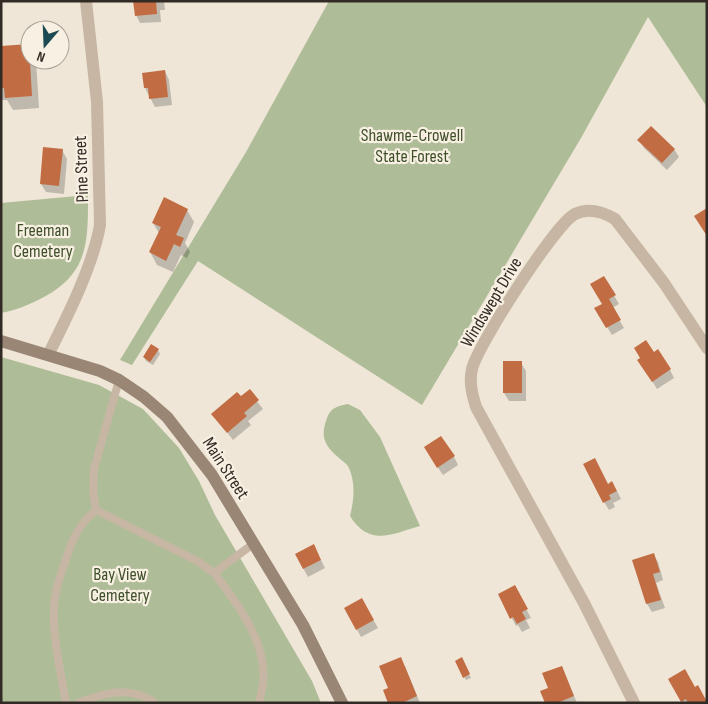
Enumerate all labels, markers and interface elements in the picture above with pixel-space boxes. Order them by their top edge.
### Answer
north arrow [20,20,70,70]
text: N [35,48,47,66]
park label: Shawme-Crowell State Forest [361,125,463,167]
street label: Pine Street [70,135,93,203]
park label: Freeman Cemetery [13,220,73,262]
street label: Windswept Drive [456,253,527,351]
street label: Main Street [198,433,254,504]
park label: Bay View Cemetery [90,564,150,606]

